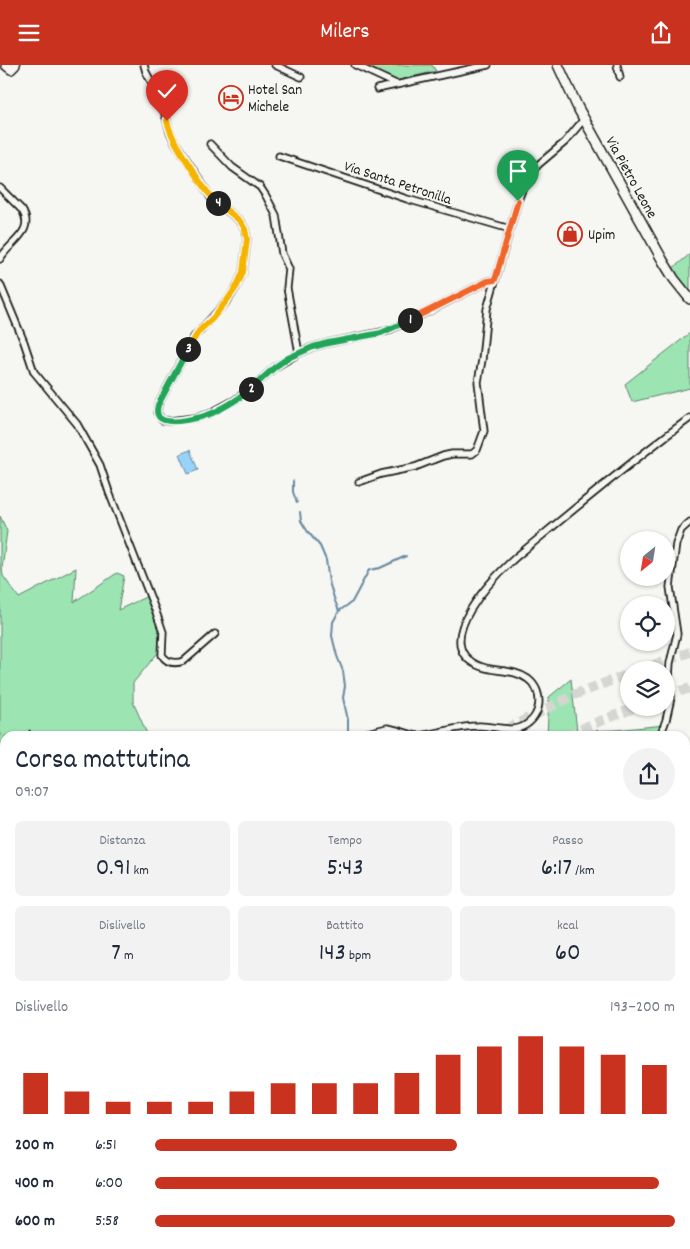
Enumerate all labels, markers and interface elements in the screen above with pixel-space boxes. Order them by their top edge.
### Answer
text: Milers [320,17,370,48]
icon: menu [15,19,43,47]
icon: share [647,19,675,47]
pin [146,70,188,121]
icon: check [153,77,181,105]
place label: Hotel San Michele [248,80,302,119]
hotel icon: Hotel San Michele [218,85,244,111]
street label: Via Pietro Leone [599,133,662,223]
pin [497,150,539,201]
street label: Via Santa Petronilla [341,156,455,212]
icon: arrive [504,157,532,185]
pin: 4 [206,191,230,215]
text: 4 [216,193,221,213]
shop icon: Upim [557,221,583,247]
place label: Upim [588,225,615,247]
pin: 1 [398,307,422,333]
text: 1 [409,310,412,330]
pin: 3 [176,337,200,361]
text: 3 [185,339,192,359]
pin: 2 [238,377,264,401]
text: 2 [248,379,255,399]
north arrow [620,531,675,586]
map controls [620,531,675,716]
button: locate [620,596,675,651]
button: layers [620,661,675,716]
text: Corsa mattutina [15,742,190,782]
button: share [623,748,675,800]
text: 09:07 [15,781,49,804]
text: Distanza [99,831,145,851]
text: Tempo [328,831,362,851]
text: Passo [552,831,583,851]
text: 0.91 [96,851,130,887]
text: 5:43 [326,851,364,887]
text: 6:17 [541,851,572,887]
text: km [130,861,149,881]
text: /km [572,861,595,881]
text: Dislivello [99,916,146,936]
text: Battito [326,916,364,936]
text: kcal [557,916,578,936]
text: 7 [111,936,121,972]
text: 143 [319,936,346,972]
text: 60 [555,936,581,972]
text: m [121,946,134,966]
text: bpm [346,946,371,966]
text: Dislivello [15,996,68,1019]
text: 193–200 m [610,996,675,1019]
text: 200 m [15,1134,54,1157]
text: 6:51 [95,1134,116,1157]
text: 400 m [15,1172,54,1195]
text: 6:00 [95,1172,123,1195]
text: 600 m [15,1210,55,1233]
text: 5:58 [95,1210,119,1233]

